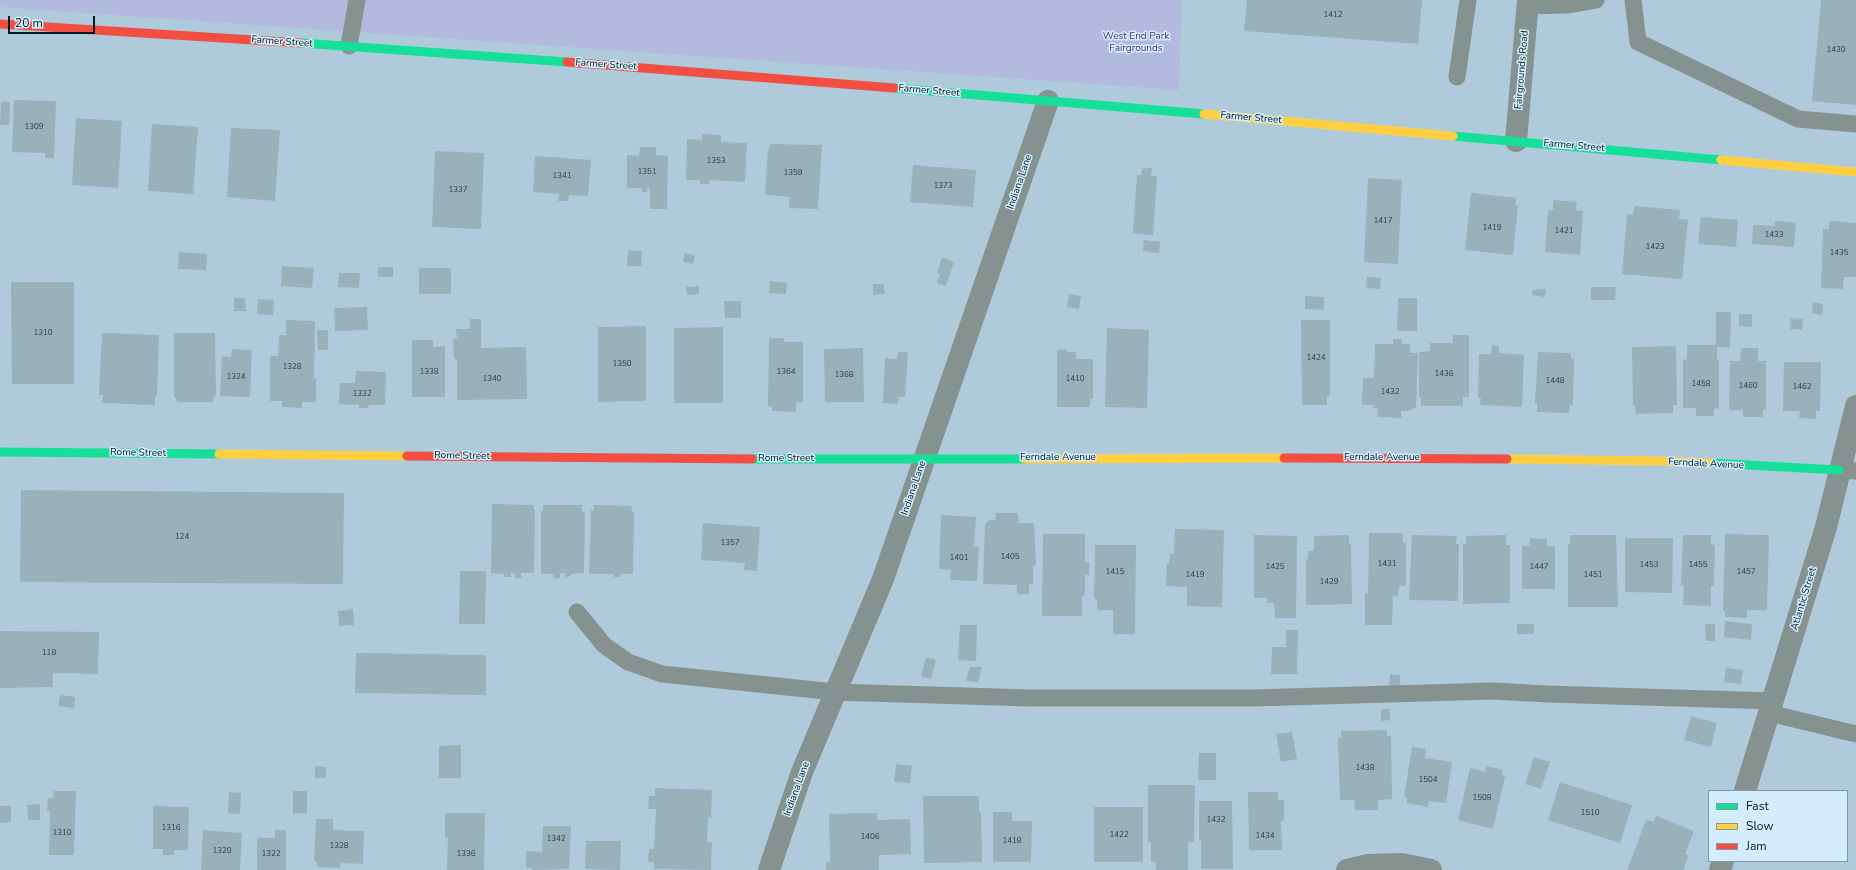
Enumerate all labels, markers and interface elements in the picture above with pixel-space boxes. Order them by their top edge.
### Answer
scale bar [10,8,97,34]
house number: 1412 [1323,10,1343,20]
text: 20 m [15,15,43,31]
street label: Fairgrounds Road [1513,30,1531,110]
park label: West End Park Fairgrounds [1103,31,1169,54]
street label: Farmer Street [251,34,313,50]
house number: 1430 [1826,45,1846,55]
street label: Farmer Street [575,57,637,73]
street label: Farmer Street [898,82,960,100]
street label: Farmer Street [1220,109,1282,127]
house number: 1309 [24,122,44,132]
street label: Farmer Street [1543,137,1605,155]
street label: Indiana Lane [1005,153,1035,211]
house number: 1353 [706,156,726,166]
house number: 1351 [637,167,657,177]
house number: 1359 [783,168,803,178]
house number: 1341 [552,171,572,181]
house number: 1373 [933,181,953,191]
house number: 1337 [448,185,468,195]
house number: 1417 [1373,216,1393,226]
house number: 1419 [1482,223,1502,233]
house number: 1421 [1554,226,1574,236]
house number: 1433 [1764,230,1784,240]
house number: 1423 [1645,242,1665,252]
house number: 1435 [1829,248,1849,258]
house number: 1310 [33,328,53,338]
house number: 1424 [1306,353,1326,363]
house number: 1350 [612,359,632,369]
house number: 1328 [282,362,302,372]
house number: 1338 [419,367,439,377]
house number: 1364 [776,367,796,377]
house number: 1436 [1434,369,1454,379]
house number: 1368 [834,370,854,380]
house number: 1324 [226,372,246,382]
house number: 1340 [482,374,502,384]
house number: 1410 [1065,374,1085,384]
house number: 1448 [1545,376,1565,386]
house number: 1458 [1691,379,1711,389]
house number: 1460 [1738,381,1758,391]
house number: 1462 [1792,382,1812,392]
house number: 1432 [1380,387,1400,397]
house number: 1332 [352,389,372,399]
street label: Rome Street [110,447,166,459]
street label: Rome Street [434,450,490,462]
street label: Ferndale Avenue [1020,452,1096,464]
street label: Ferndale Avenue [1344,452,1420,464]
street label: Rome Street [758,453,814,465]
street label: Ferndale Avenue [1668,456,1744,472]
street label: Indiana Lane [899,459,929,517]
house number: 124 [175,532,189,542]
house number: 1357 [720,538,740,548]
house number: 1405 [1000,552,1020,562]
house number: 1401 [949,553,969,563]
house number: 1431 [1377,559,1397,569]
house number: 1453 [1639,560,1659,570]
house number: 1455 [1688,560,1708,570]
house number: 1425 [1265,562,1285,572]
house number: 1447 [1529,562,1549,572]
street label: Atlantic Street [1789,566,1819,632]
house number: 1415 [1105,567,1125,577]
house number: 1457 [1736,567,1756,577]
house number: 1419 [1185,570,1205,580]
house number: 1451 [1583,570,1603,580]
house number: 1429 [1319,577,1339,587]
house number: 118 [42,648,56,658]
street label: Indiana Lane [782,760,812,818]
house number: 1438 [1355,763,1375,773]
house number: 1504 [1418,775,1438,785]
legend [1708,790,1848,862]
house number: 1508 [1472,793,1492,803]
text: Fast [1746,798,1769,814]
house number: 1510 [1580,808,1600,818]
house number: 1432 [1206,815,1226,825]
text: Slow [1746,818,1774,834]
house number: 1316 [161,823,181,833]
house number: 1310 [52,828,72,838]
house number: 1422 [1109,830,1129,840]
house number: 1434 [1255,831,1275,841]
house number: 1406 [860,832,880,842]
house number: 1342 [546,834,566,844]
house number: 1418 [1002,836,1022,846]
text: Jam [1746,838,1767,854]
house number: 1328 [329,841,349,851]
house number: 1320 [212,846,232,856]
house number: 1322 [261,849,281,859]
house number: 1336 [456,849,476,859]

